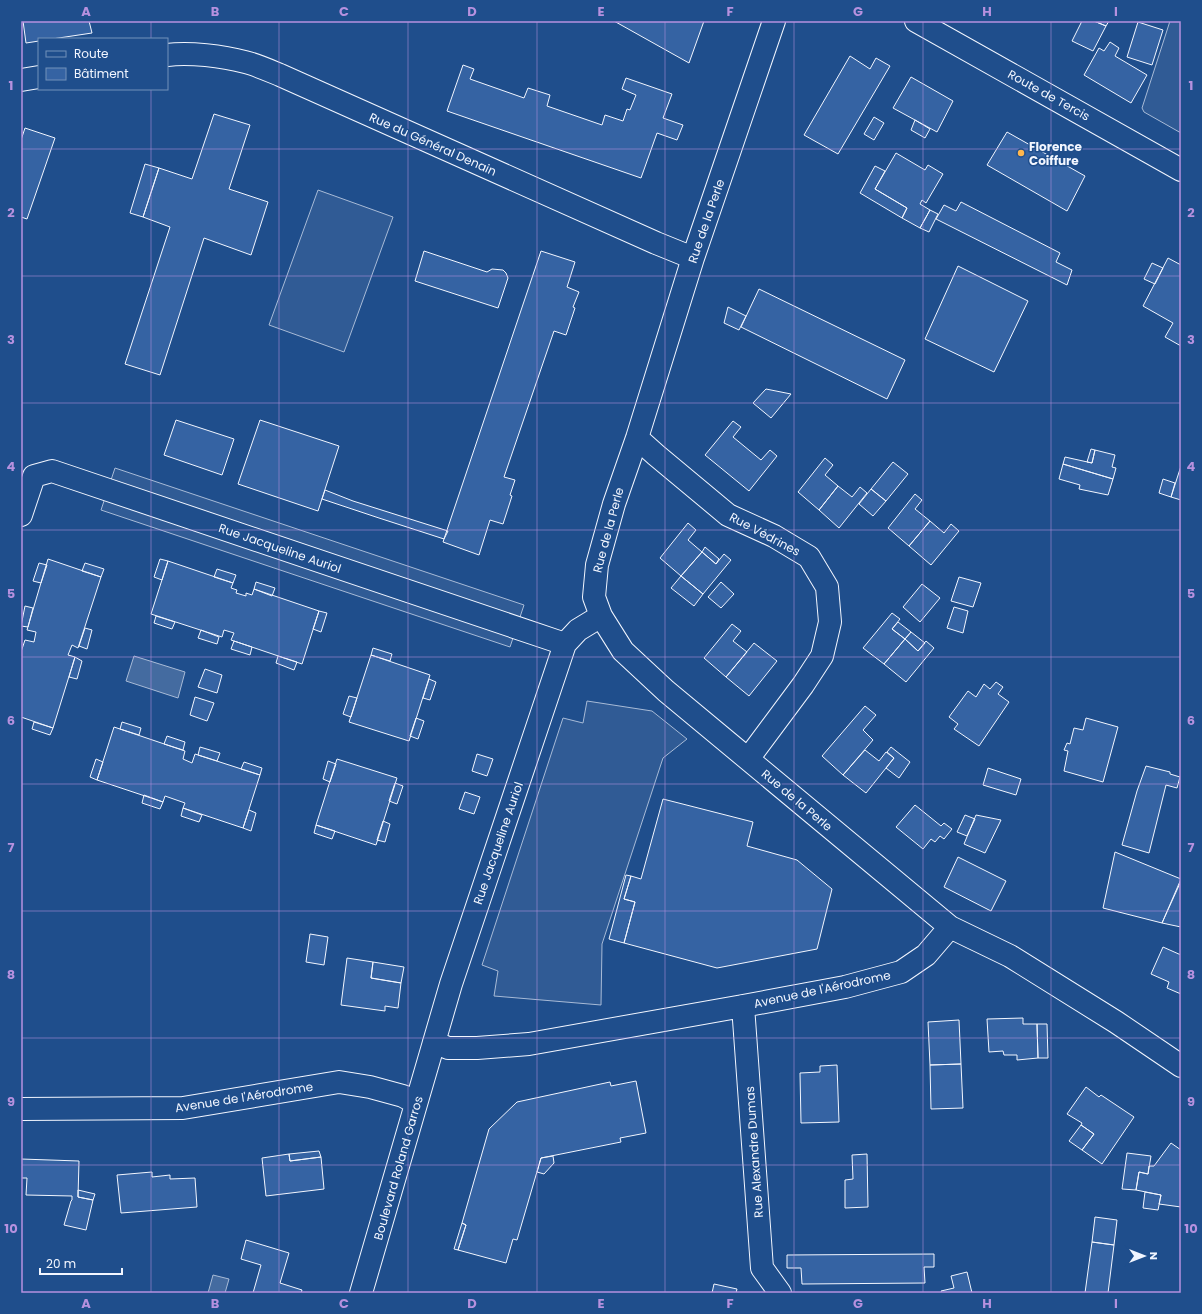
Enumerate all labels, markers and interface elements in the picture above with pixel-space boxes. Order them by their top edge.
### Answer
text: A [81,2,91,21]
text: B [211,2,220,21]
text: C [339,2,349,21]
text: D [467,2,477,21]
text: E [597,2,605,21]
text: F [726,2,734,21]
text: G [853,2,863,21]
text: H [982,2,992,21]
text: I [1114,2,1118,21]
legend [38,38,168,90]
text: Route [74,45,108,62]
text: Bâtiment [74,65,129,82]
street label: Route de Tercis [1005,65,1093,125]
text: 1 [9,76,13,95]
text: 1 [1189,76,1193,95]
street label: Rue du Général Denain [367,108,499,180]
place label: Florence Coiffure [1029,138,1083,169]
marker: Florence Coiffure [1016,148,1026,158]
street label: Rue de la Perle [684,177,728,265]
text: 2 [7,203,15,222]
text: 2 [1187,203,1195,222]
text: 3 [7,330,15,349]
text: 3 [1187,330,1195,349]
text: 4 [7,457,16,476]
text: 4 [1187,457,1196,476]
street label: Rue de la Perle [588,485,628,575]
street label: Rue Védrines [727,508,803,560]
street label: Rue Jacqueline Auriol [216,519,344,577]
text: 5 [7,584,15,603]
text: 5 [1187,584,1195,603]
text: 6 [7,711,15,730]
text: 6 [1187,711,1195,730]
street label: Rue de la Perle [758,765,836,835]
street label: Rue Jacqueline Auriol [469,779,527,907]
text: 7 [8,838,15,857]
text: 7 [1188,838,1195,857]
text: 8 [7,965,15,984]
text: 8 [1187,965,1195,984]
street label: Avenue de l'Aérodrome [752,966,892,1012]
street label: Avenue de l'Aérodrome [174,1078,314,1116]
street label: Rue Alexandre Dumas [741,1086,767,1218]
text: 9 [7,1092,15,1111]
text: 9 [1187,1092,1195,1111]
street label: Boulevard Roland Garros [369,1094,427,1242]
text: 10 [4,1219,18,1238]
text: 10 [1184,1219,1198,1238]
north arrow [1124,1236,1164,1276]
scale bar [40,1250,122,1276]
text: N [1146,1252,1162,1260]
text: 20 m [46,1255,76,1272]
text: A [81,1294,91,1313]
text: B [211,1294,220,1313]
text: C [339,1294,349,1313]
text: D [467,1294,477,1313]
text: E [597,1294,605,1313]
text: F [726,1294,734,1313]
text: G [853,1294,863,1313]
text: H [982,1294,992,1313]
text: I [1114,1294,1118,1313]

